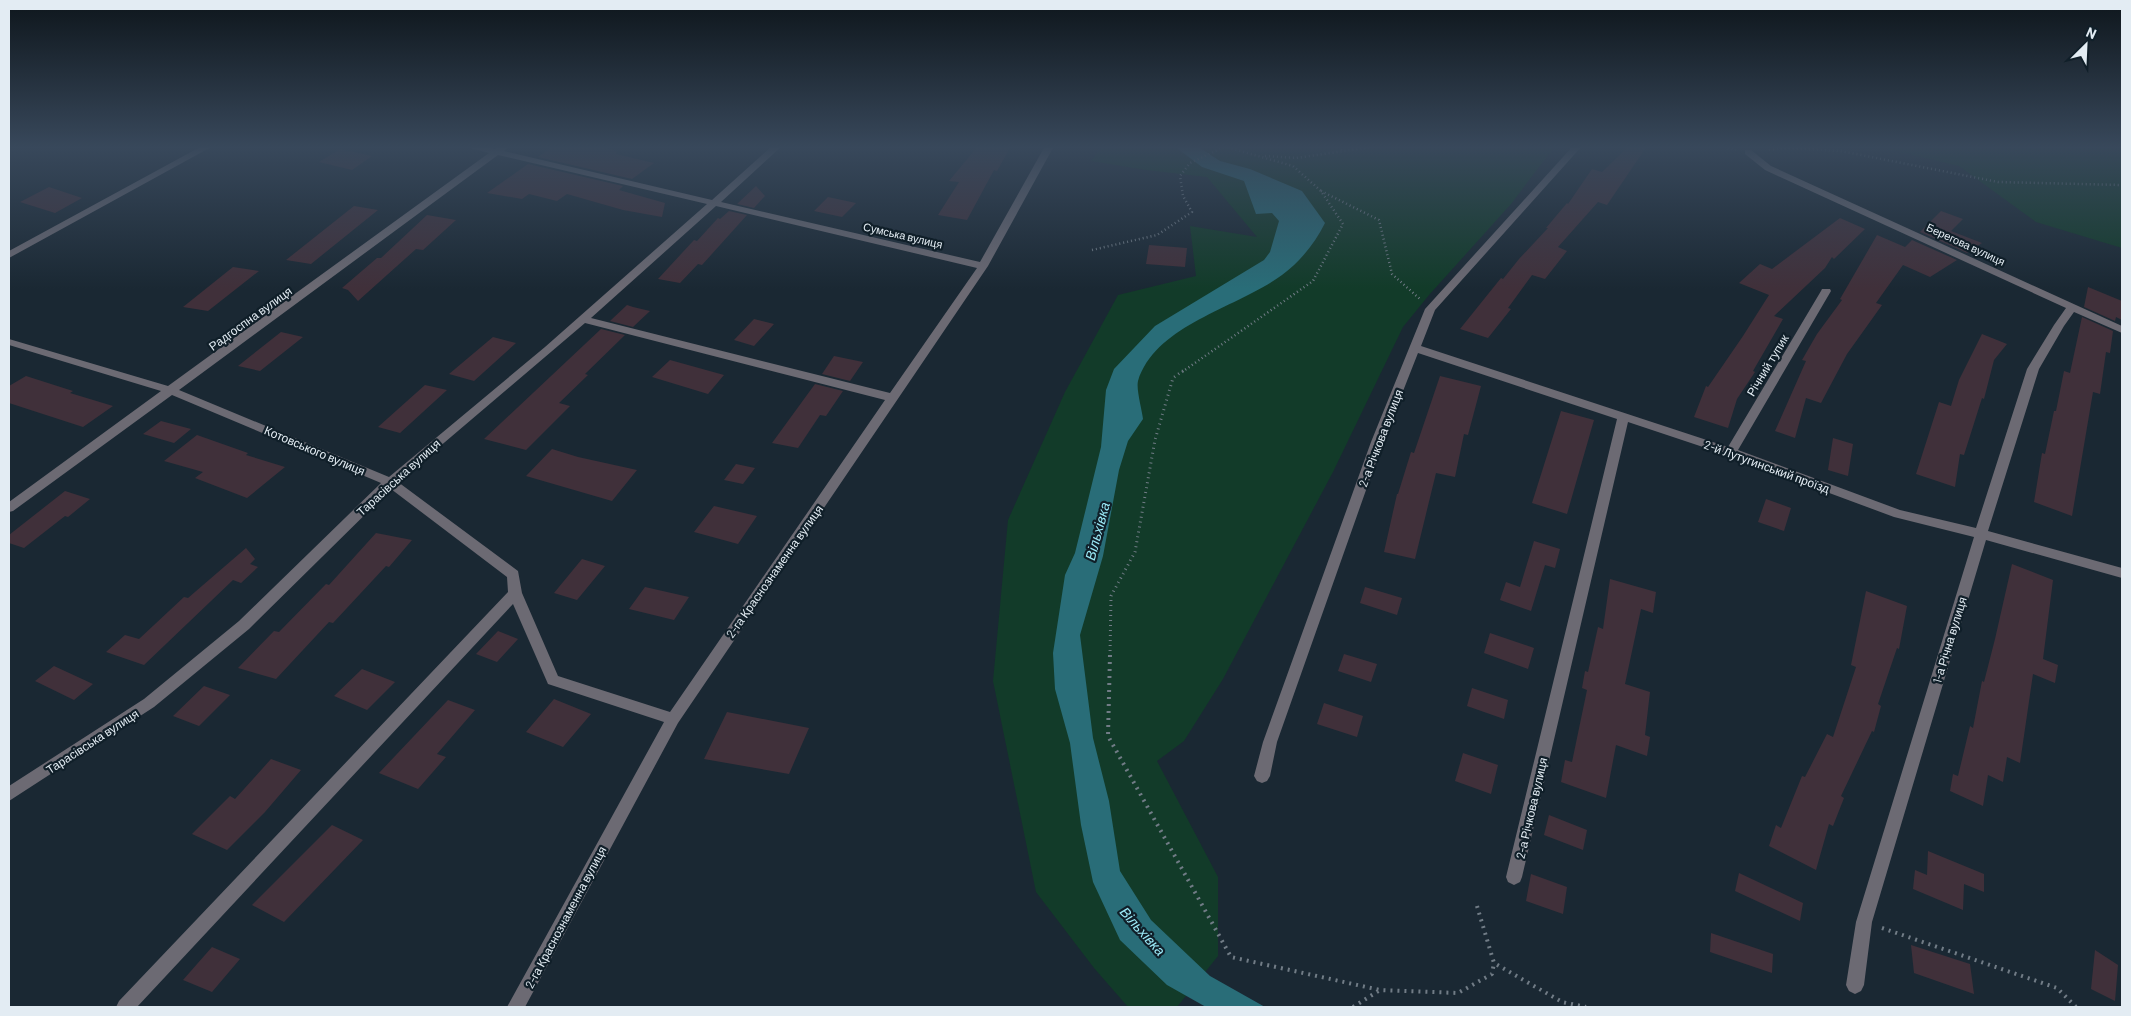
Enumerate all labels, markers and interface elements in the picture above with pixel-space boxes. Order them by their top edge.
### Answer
north arrow [2061,20,2111,70]
text: N [2084,23,2099,42]
street label: Сумська вулиця [862,220,944,250]
street label: Берегова вулиця [1925,220,2007,268]
street label: Радгоспна вулиця [206,283,295,354]
street label: Річний тупик [1743,331,1792,399]
street label: 2-а Річкова вулиця [1355,387,1406,489]
street label: Котовського вулиця [262,422,367,478]
street label: Тарасівська вулиця [353,436,443,519]
street label: 2-й Лутугинський проїзд [1702,437,1832,496]
water label: Вільхівка [1081,500,1113,562]
street label: 2-га Краснознаменна вулиця [723,502,826,641]
street label: 1-а Річна вулиця [1929,595,1970,685]
street label: Тарасівська вулиця [43,706,141,777]
street label: 2-а Річкова вулиця [1513,756,1550,860]
street label: 2-га Краснознаменна вулиця [522,844,609,991]
water label: Вільхівка [1117,903,1169,959]

